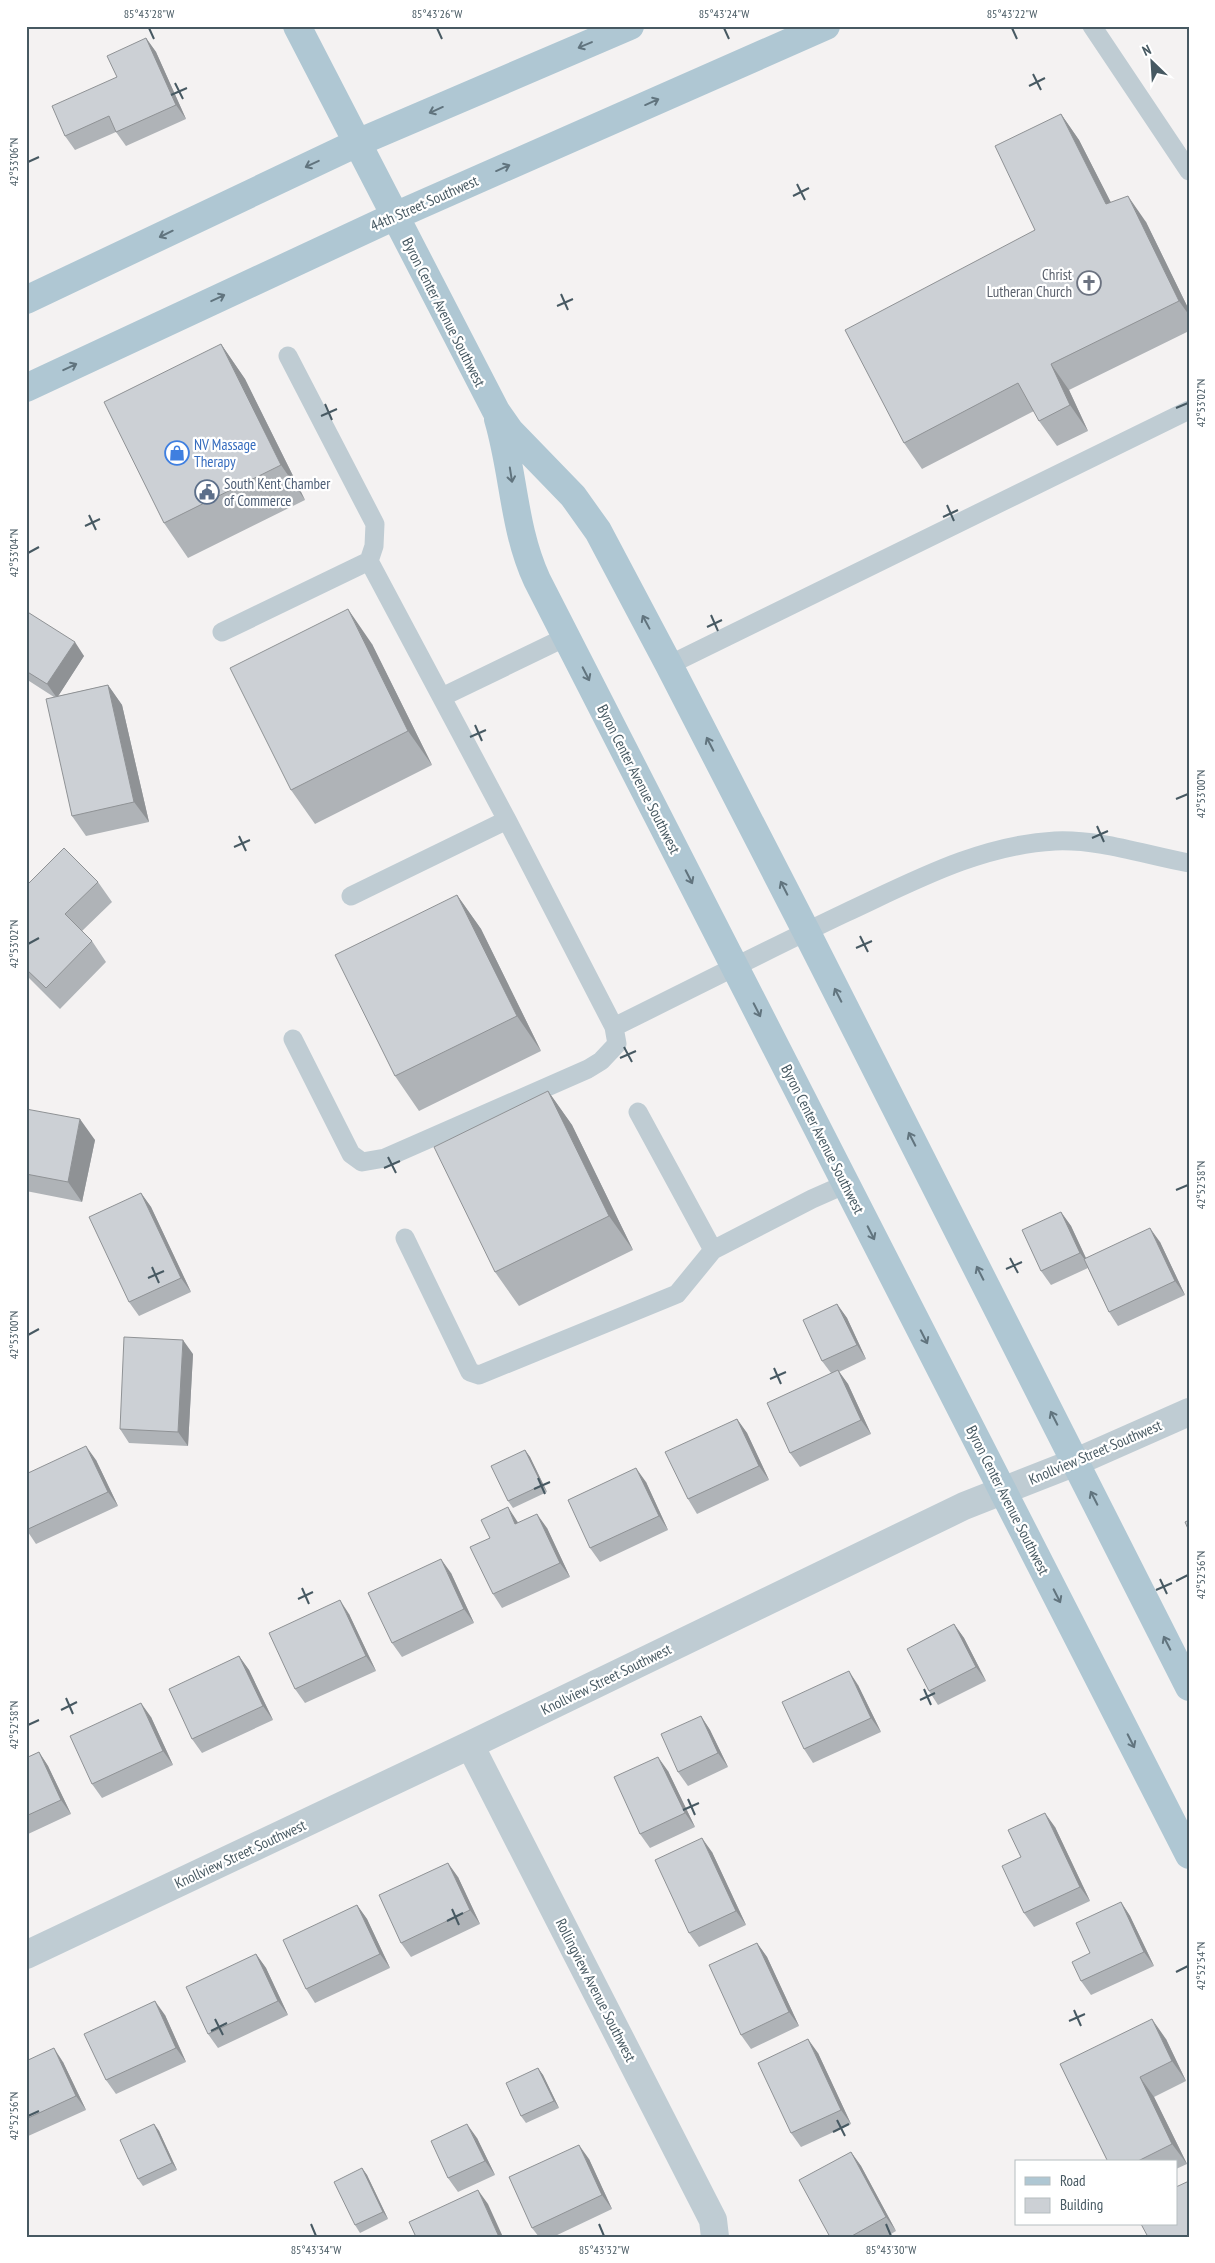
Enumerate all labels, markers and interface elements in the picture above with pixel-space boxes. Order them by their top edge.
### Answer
text: 85°43'28"W [124,6,174,21]
text: 85°43'26"W [412,6,462,21]
text: 85°43'24"W [699,6,749,21]
text: 85°43'22"W [987,6,1037,21]
north arrow [1128,38,1178,88]
text: N [1139,40,1154,60]
one-way arrow [578,41,593,51]
one-way arrow [644,97,659,107]
one-way arrow [429,105,444,115]
text: 42°53'06"N [6,138,21,186]
one-way arrow [305,160,320,169]
one-way arrow [495,162,510,172]
street label: 44th Street Southwest [367,171,481,235]
one-way arrow [159,229,174,239]
street label: Byron Center Avenue Southwest [398,234,490,390]
place label: Christ Lutheran Church [987,265,1072,301]
church icon: Christ Lutheran Church [1076,270,1102,296]
one-way arrow [210,293,225,303]
one-way arrow [63,362,78,372]
text: 42°53'02"N [1193,379,1208,427]
place label: NV Massage Therapy [194,435,256,471]
shop icon: NV Massage Therapy [164,440,190,466]
one-way arrow [506,467,516,483]
place label: South Kent Chamber of Commerce [224,474,331,510]
public building icon: South Kent Chamber of Commerce [194,479,220,505]
text: 42°53'04"N [6,529,21,577]
one-way arrow [641,615,651,629]
one-way arrow [581,667,591,682]
street label: Byron Center Avenue Southwest [593,701,685,857]
one-way arrow [705,736,715,751]
text: 42°53'00"N [1193,770,1208,818]
one-way arrow [685,869,694,884]
one-way arrow [779,881,788,896]
text: 42°53'02"N [6,920,21,968]
one-way arrow [833,987,843,1002]
one-way arrow [752,1003,762,1018]
street label: Byron Center Avenue Southwest [777,1061,869,1217]
one-way arrow [907,1132,917,1147]
text: 42°52'58"N [1193,1161,1208,1209]
one-way arrow [867,1225,876,1240]
one-way arrow [975,1266,984,1281]
text: 42°53'00"N [6,1311,21,1359]
one-way arrow [920,1329,929,1344]
one-way arrow [1049,1411,1058,1426]
street label: Knollview Street Southwest [1026,1415,1164,1489]
street label: Byron Center Avenue Southwest [962,1422,1054,1578]
one-way arrow [1089,1491,1098,1506]
text: 42°52'56"N [1193,1551,1208,1599]
one-way arrow [1052,1589,1062,1604]
one-way arrow [1162,1636,1171,1651]
street label: Knollview Street Southwest [538,1639,674,1719]
text: 42°52'58"N [6,1701,21,1749]
one-way arrow [1127,1733,1136,1748]
street label: Knollview Street Southwest [171,1815,309,1893]
street label: Rollingview Avenue Southwest [552,1915,640,2065]
text: 42°52'54"N [1193,1942,1208,1990]
text: 42°52'56"N [6,2092,21,2140]
legend [1015,2160,1178,2226]
text: Road [1060,2171,1086,2190]
text: Building [1060,2195,1103,2214]
text: 85°43'34"W [291,2242,341,2257]
text: 85°43'32"W [579,2242,629,2257]
text: 85°43'30"W [866,2242,916,2257]

